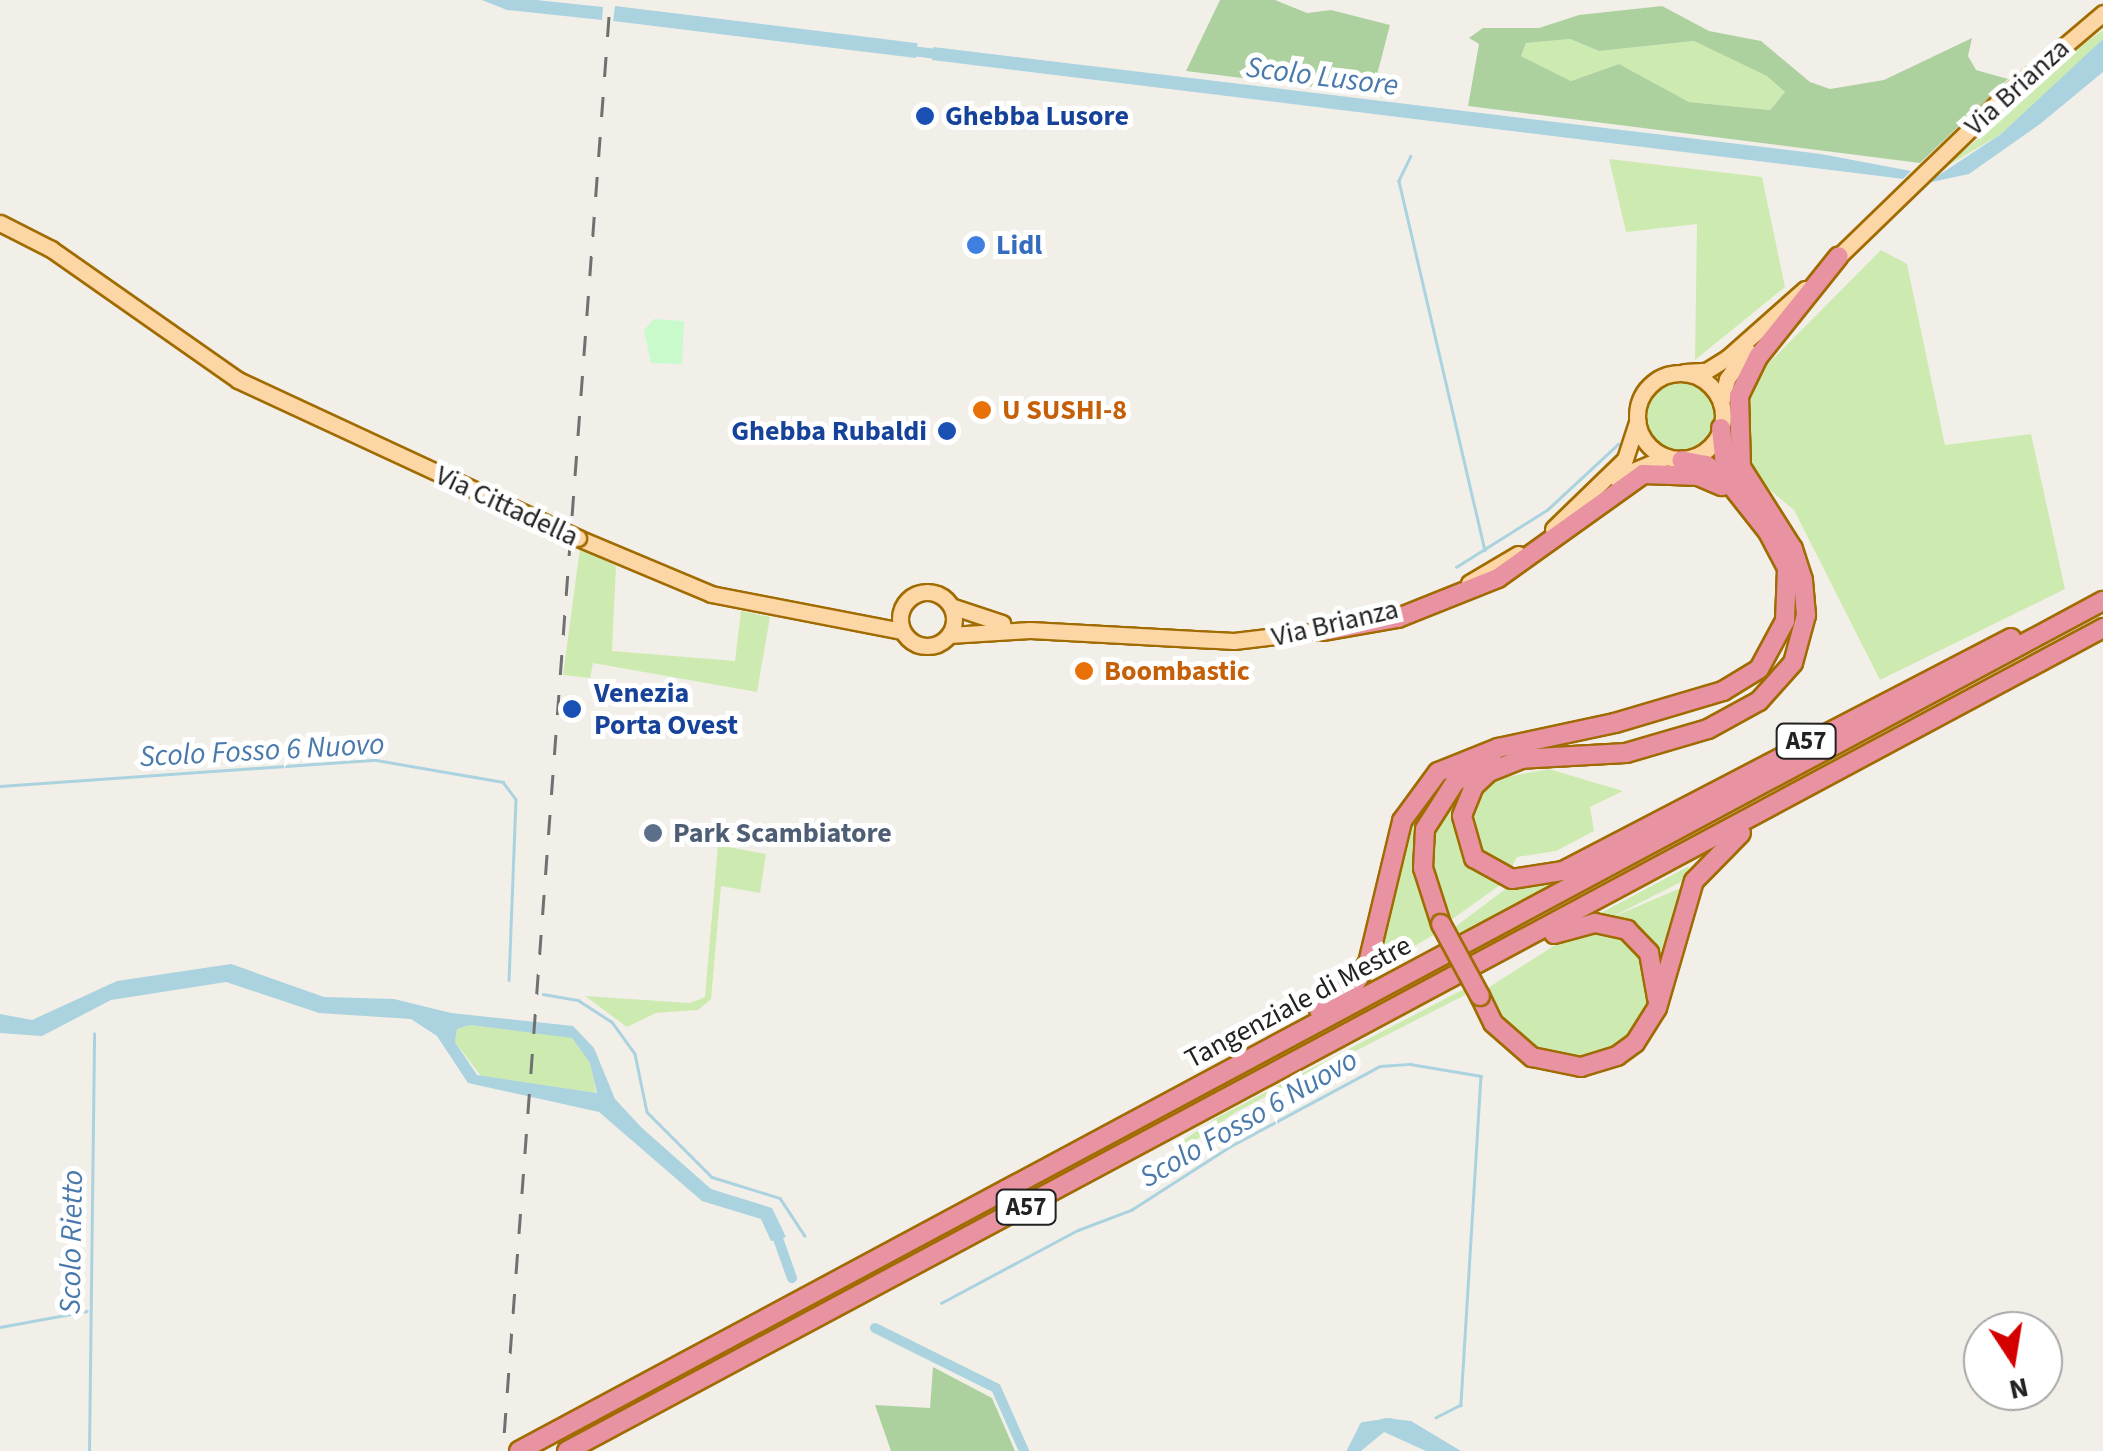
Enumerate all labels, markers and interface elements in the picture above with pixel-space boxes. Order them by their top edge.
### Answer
street label: Via Brianza [1958,31,2076,143]
water label: Scolo Lusore [1244,50,1400,104]
place label: Ghebba Lusore [945,99,1129,133]
marker: Ghebba Lusore [914,105,936,127]
place label: Lidl [996,228,1042,262]
marker: Lidl [965,234,987,256]
place label: U SUSHI-8 [1002,393,1127,427]
marker: U SUSHI-8 [971,399,993,421]
place label: Ghebba Rubaldi [731,414,927,448]
marker: Ghebba Rubaldi [936,420,958,442]
street label: Via Cittadella [430,458,584,554]
street label: Via Brianza [1268,592,1402,654]
place label: Boombastic [1104,654,1250,688]
marker: Boombastic [1073,660,1095,682]
place label: Venezia Porta Ovest [594,676,738,742]
marker: Venezia Porta Ovest [559,696,585,722]
road number: A57 [1774,721,1838,761]
water label: Scolo Fosso 6 Nuovo [138,727,386,775]
place label: Park Scambiatore [673,816,892,850]
marker: Park Scambiatore [642,822,664,844]
street label: Tangenziale di Mestre [1179,928,1417,1076]
water label: Scolo Fosso 6 Nuovo [1134,1042,1364,1196]
water label: Scolo Rietto [53,1170,91,1314]
road number: A57 [994,1187,1058,1227]
north arrow [1963,1311,2063,1411]
text: N [2006,1367,2032,1410]

